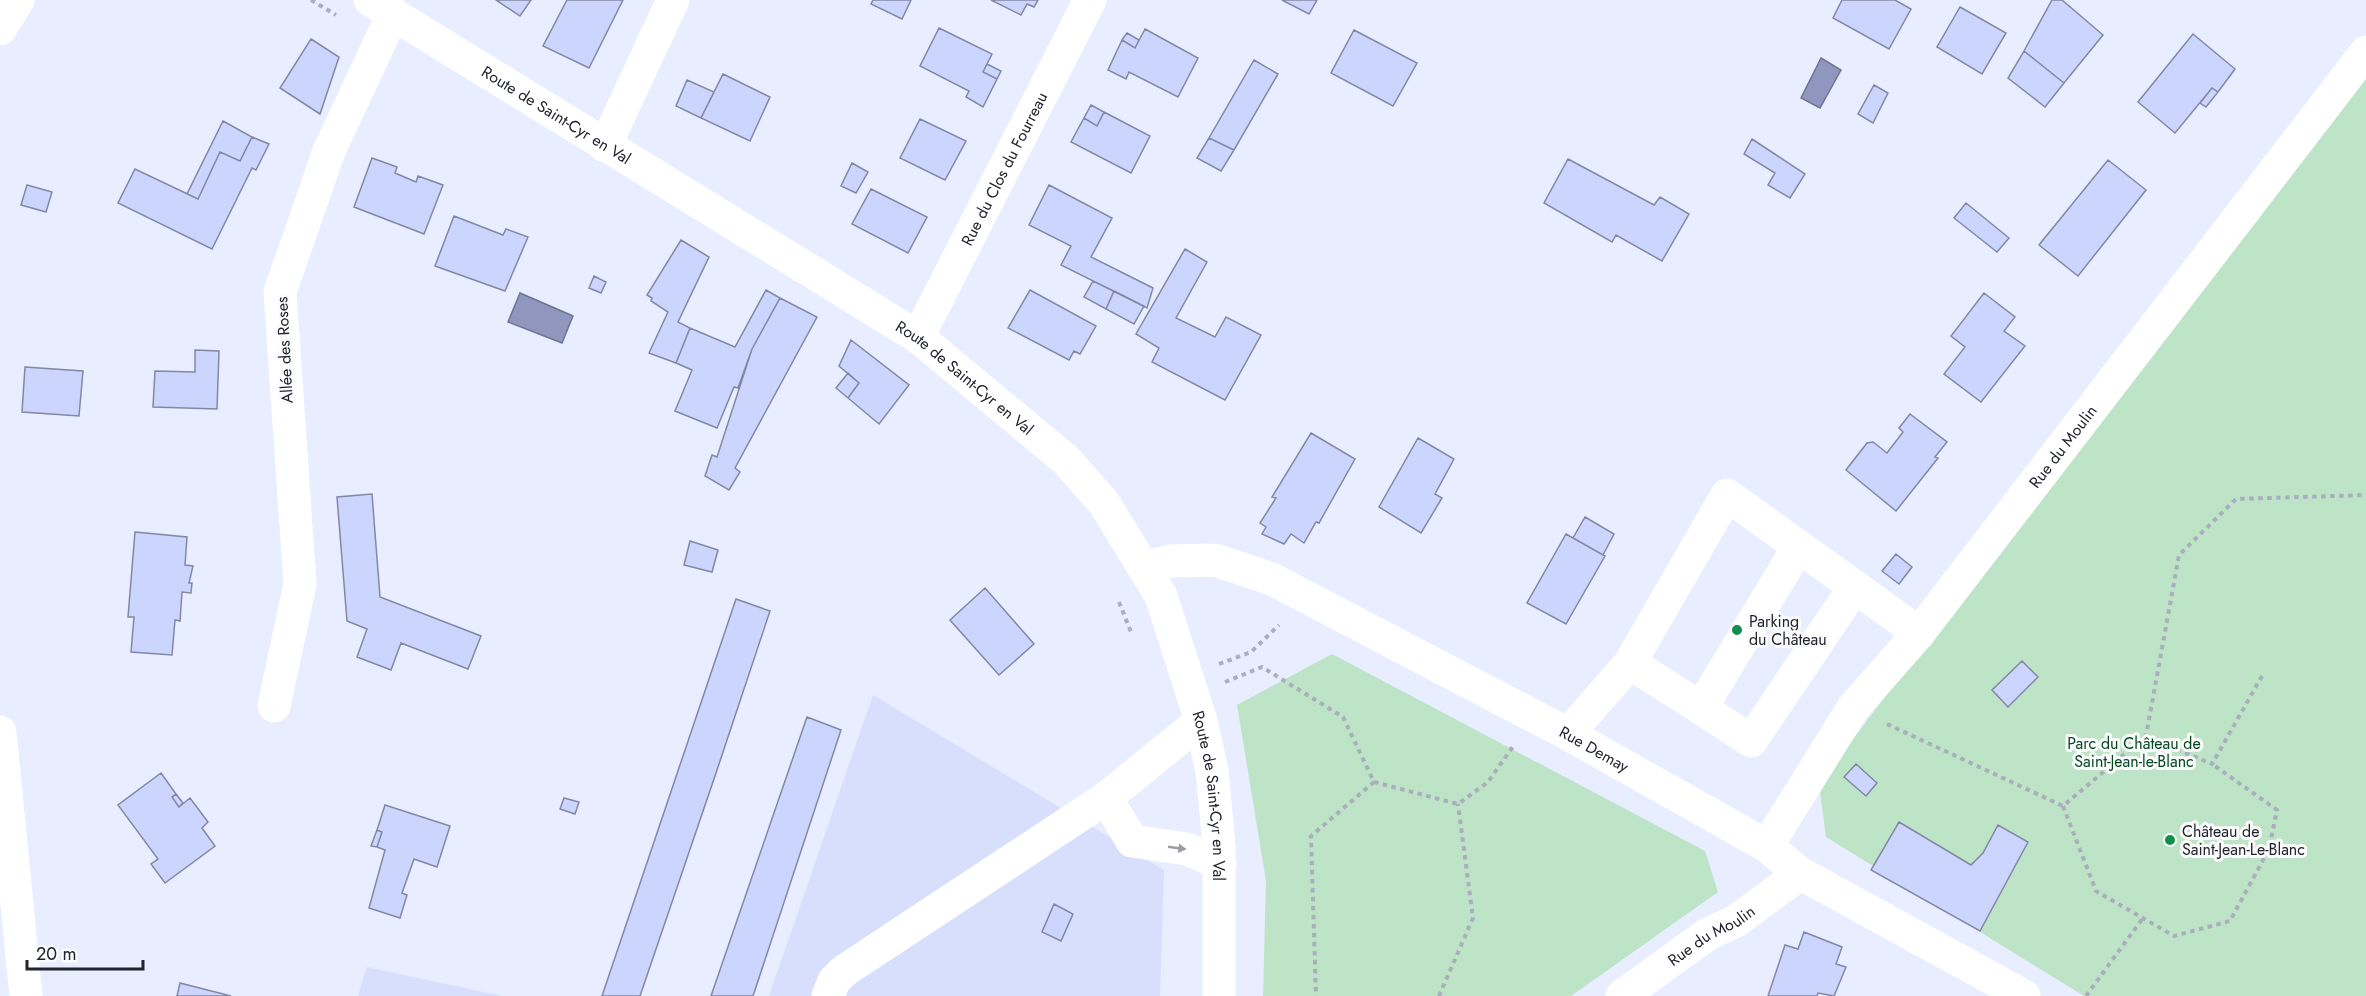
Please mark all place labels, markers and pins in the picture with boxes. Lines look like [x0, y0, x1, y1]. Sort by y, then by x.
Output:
place label: Parking du Château [1749, 610, 1827, 651]
marker: Parking du Château [1730, 623, 1744, 637]
place label: Château de Saint-Jean-Le-Blanc [2182, 820, 2305, 861]
marker: Château de Saint-Jean-Le-Blanc [2163, 833, 2177, 847]

